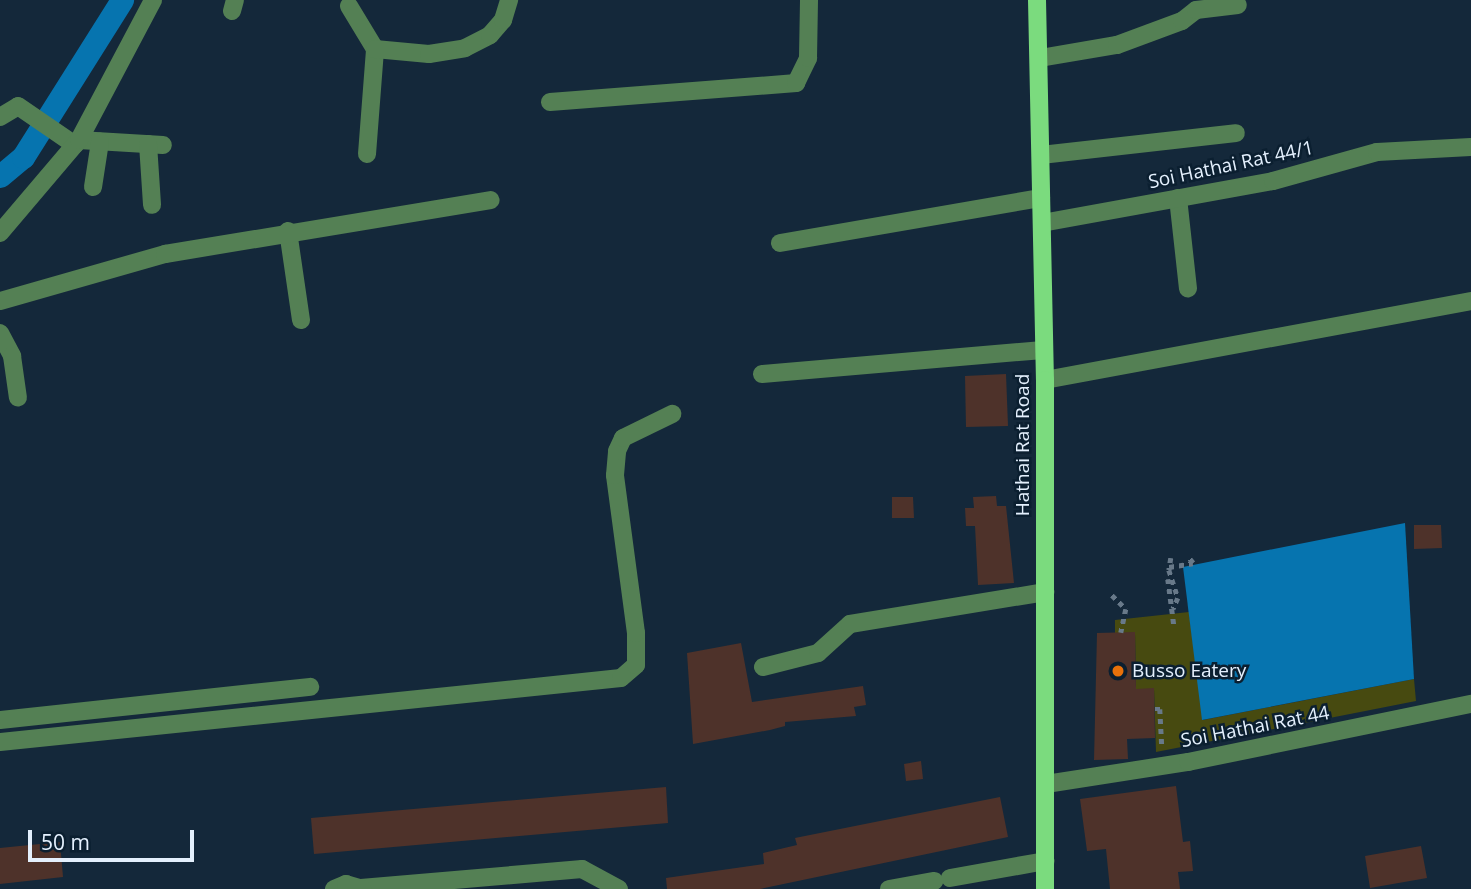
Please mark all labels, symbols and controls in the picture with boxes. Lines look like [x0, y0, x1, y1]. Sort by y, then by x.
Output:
street label: Soi Hathai Rat 44/1 [1146, 136, 1316, 194]
street label: Hathai Rat Road [1012, 374, 1034, 516]
place label: Busso Eatery [1132, 660, 1246, 682]
marker: Busso Eatery [1110, 663, 1126, 679]
street label: Soi Hathai Rat 44 [1179, 701, 1331, 753]
scale bar [32, 816, 198, 860]
text: 50 m [41, 828, 90, 856]

